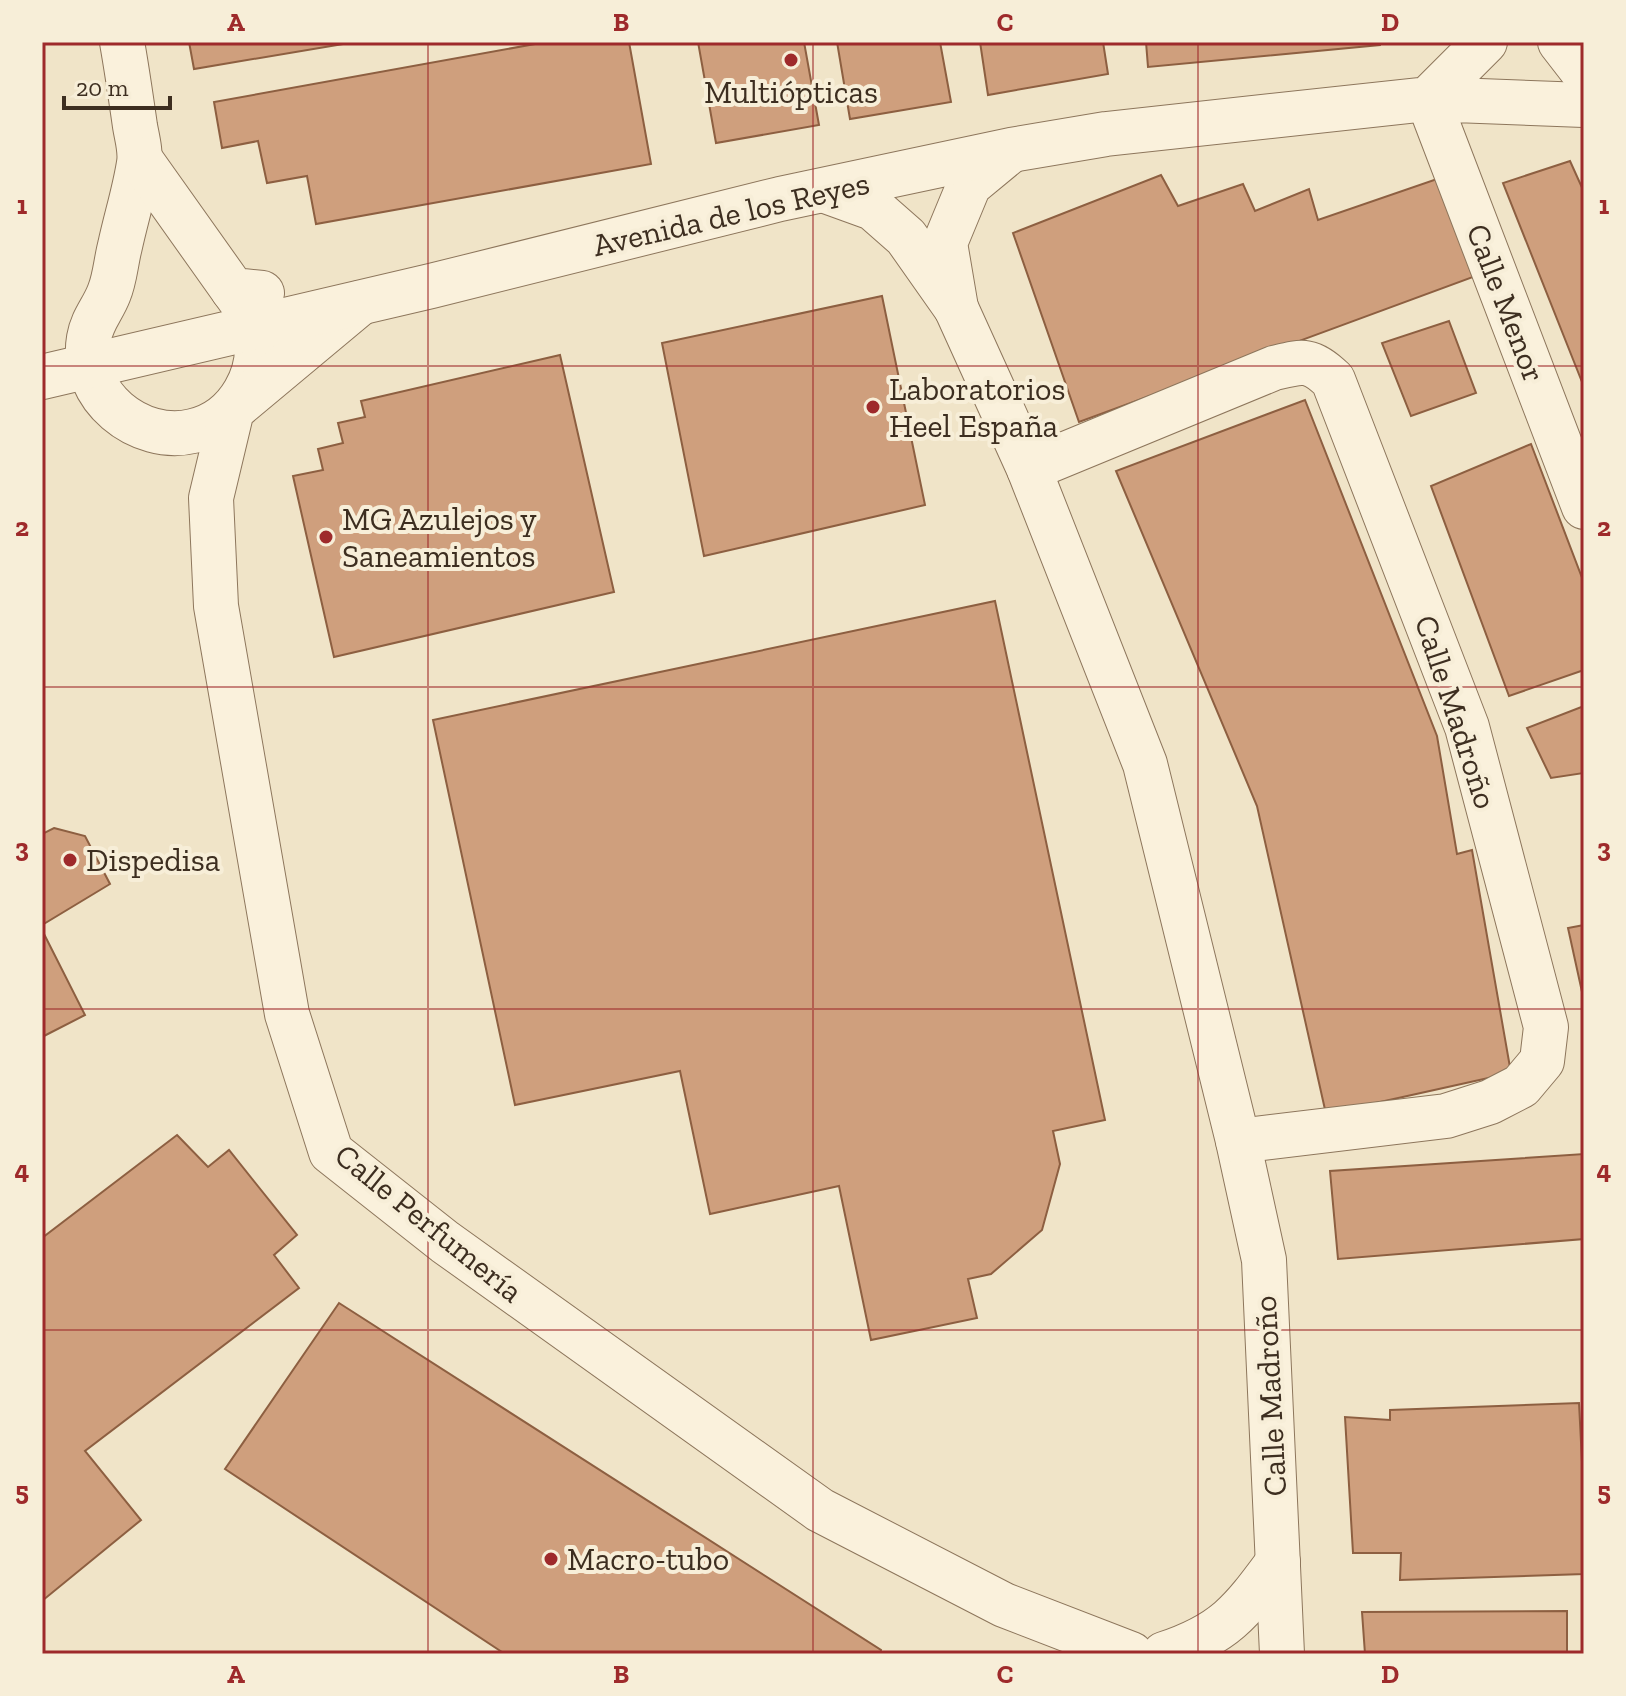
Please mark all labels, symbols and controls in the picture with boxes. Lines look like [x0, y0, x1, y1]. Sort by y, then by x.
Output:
text: A [227, 6, 245, 38]
text: B [613, 6, 629, 38]
text: C [997, 6, 1013, 38]
text: D [1381, 6, 1399, 38]
marker: Multiópticas [782, 51, 800, 69]
scale bar [64, 60, 170, 110]
text: 20 m [76, 73, 129, 102]
place label: Multiópticas [704, 73, 878, 111]
street label: Avenida de los Reyes [589, 164, 873, 264]
text: 1 [17, 189, 28, 221]
text: 1 [1599, 189, 1610, 221]
street label: Calle Menor [1458, 219, 1554, 387]
place label: Laboratorios Heel España [889, 370, 1065, 445]
marker: Laboratorios Heel España [864, 398, 882, 416]
place label: MG Azulejos y Saneamientos [342, 500, 537, 575]
text: 2 [15, 511, 29, 543]
text: 2 [1597, 511, 1611, 543]
marker: MG Azulejos y Saneamientos [317, 528, 335, 546]
street label: Calle Madroño [1407, 611, 1505, 813]
text: 3 [15, 832, 29, 864]
text: 3 [1597, 832, 1611, 864]
place label: Dispedisa [86, 841, 220, 879]
marker: Dispedisa [61, 851, 79, 869]
street label: Calle Perfumería [328, 1136, 530, 1310]
text: 4 [15, 1154, 30, 1186]
text: 4 [1597, 1154, 1612, 1186]
street label: Calle Madroño [1246, 1295, 1294, 1497]
text: 5 [15, 1475, 29, 1507]
text: 5 [1597, 1475, 1611, 1507]
place label: Macro-tubo [567, 1540, 729, 1578]
marker: Macro-tubo [542, 1550, 560, 1568]
text: A [227, 1658, 245, 1690]
text: B [613, 1658, 629, 1690]
text: C [997, 1658, 1013, 1690]
text: D [1381, 1658, 1399, 1690]

